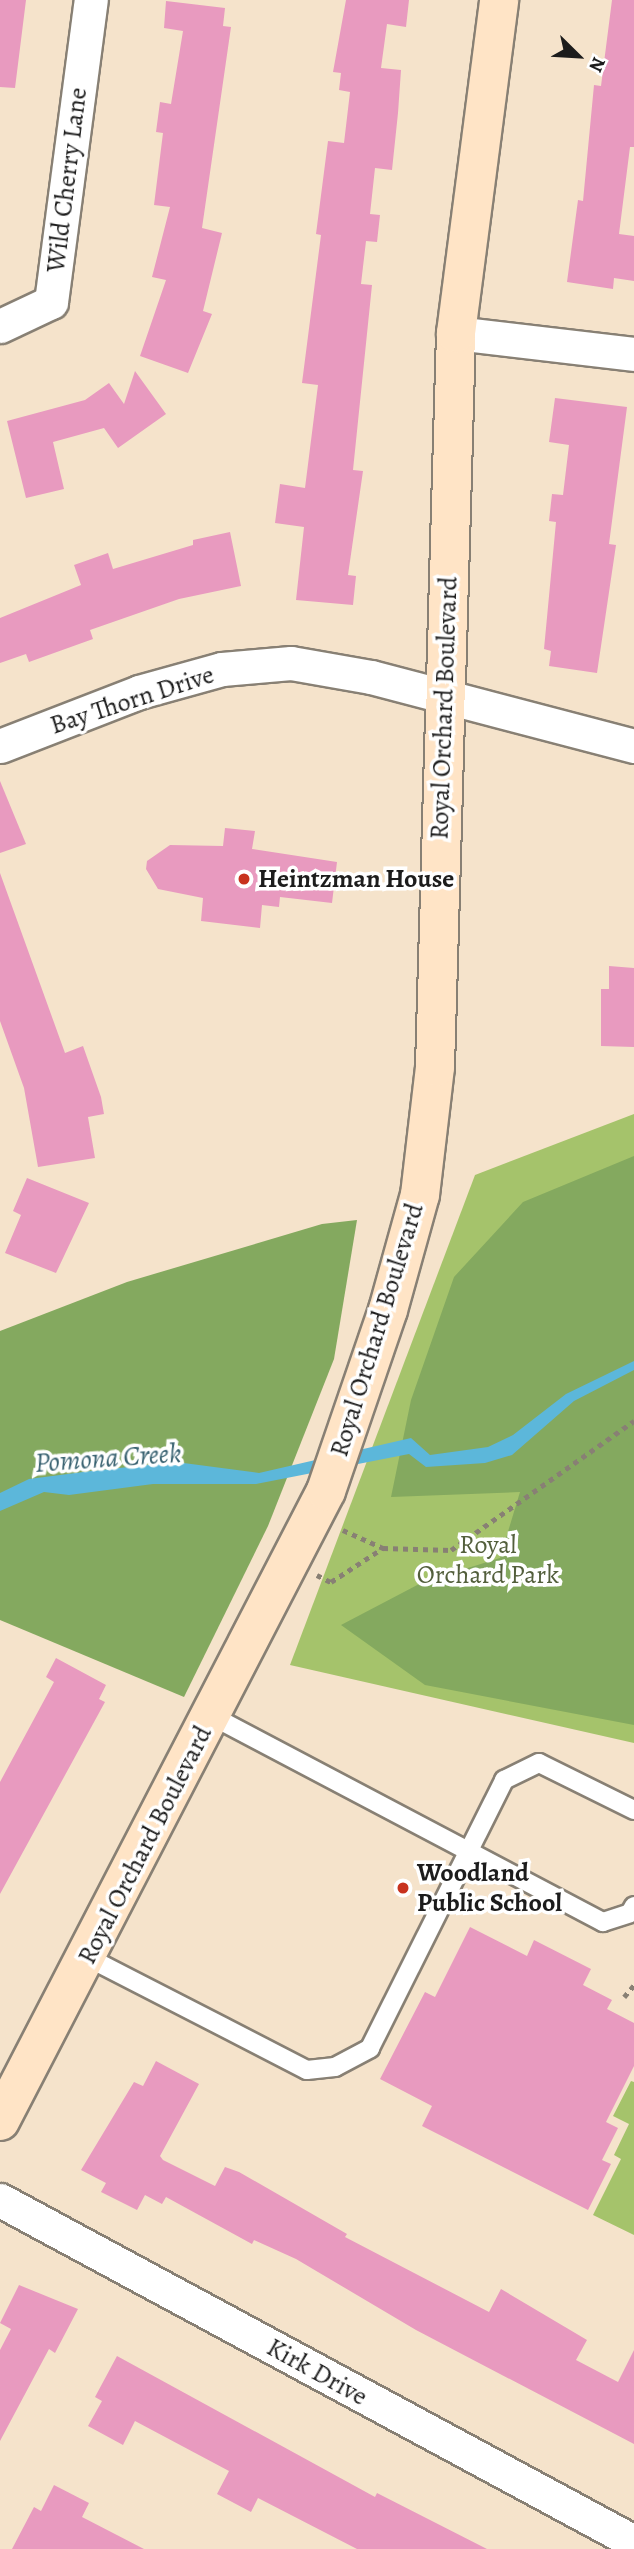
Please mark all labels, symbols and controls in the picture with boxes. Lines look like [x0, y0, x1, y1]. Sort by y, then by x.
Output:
north arrow [543, 21, 613, 91]
text: N [582, 53, 612, 76]
street label: Wild Cherry Lane [40, 86, 94, 274]
street label: Royal Orchard Boulevard [424, 576, 464, 840]
street label: Bay Thorn Drive [46, 659, 218, 741]
place label: Heintzman House [258, 863, 454, 895]
marker: Heintzman House [236, 871, 252, 887]
street label: Royal Orchard Boulevard [324, 1200, 430, 1460]
water label: Pomona Creek [34, 1436, 182, 1480]
park label: Royal Orchard Park [417, 1529, 559, 1590]
street label: Royal Orchard Boulevard [71, 1721, 219, 1969]
place label: Woodland Public School [417, 1857, 562, 1918]
marker: Woodland Public School [395, 1880, 411, 1896]
street label: Kirk Drive [261, 2332, 373, 2412]

